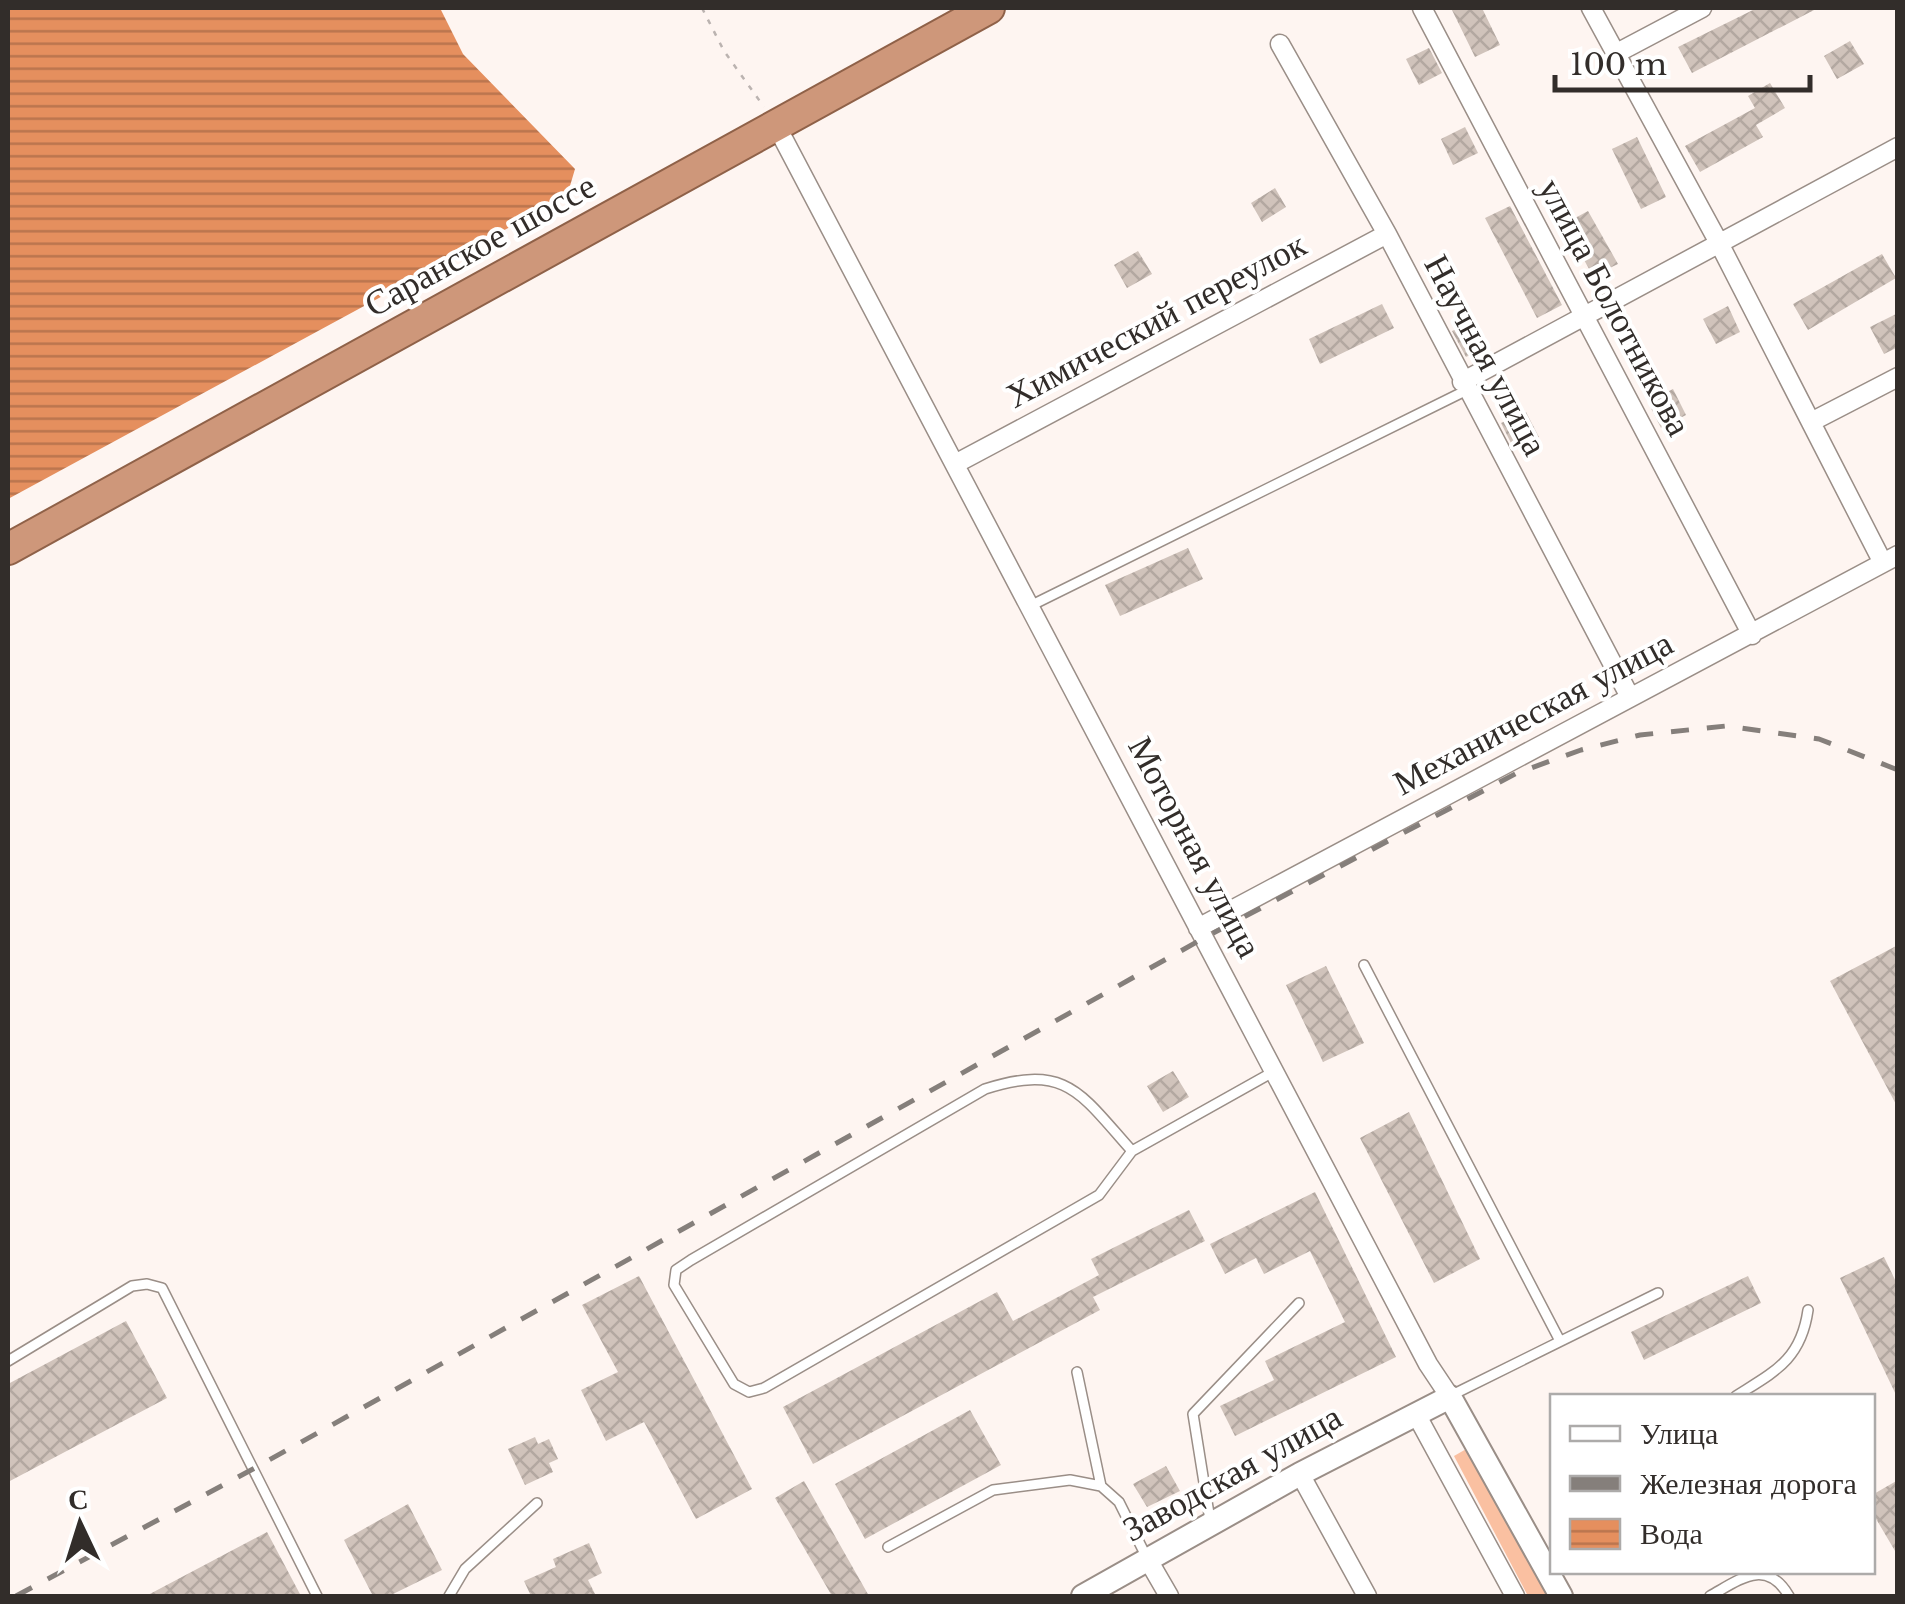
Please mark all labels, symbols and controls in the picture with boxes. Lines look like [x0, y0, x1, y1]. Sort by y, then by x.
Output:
scale bar [1555, 30, 1810, 92]
text: 100 m [1570, 46, 1667, 83]
street label: Саранское шоссе [357, 163, 603, 326]
street label: улица Болотникова [1530, 171, 1702, 443]
street label: Химический переулок [999, 222, 1314, 417]
street label: Научная улица [1416, 247, 1558, 463]
street label: Механическая улица [1386, 621, 1680, 804]
street label: Моторная улица [1119, 729, 1272, 965]
street label: Заводская улица [1115, 1394, 1349, 1550]
legend [1550, 1394, 1875, 1574]
text: Улица [1640, 1415, 1718, 1452]
text: Железная дорога [1640, 1465, 1857, 1502]
north arrow [30, 1474, 130, 1574]
text: С [67, 1481, 90, 1518]
text: Вода [1640, 1515, 1703, 1552]

